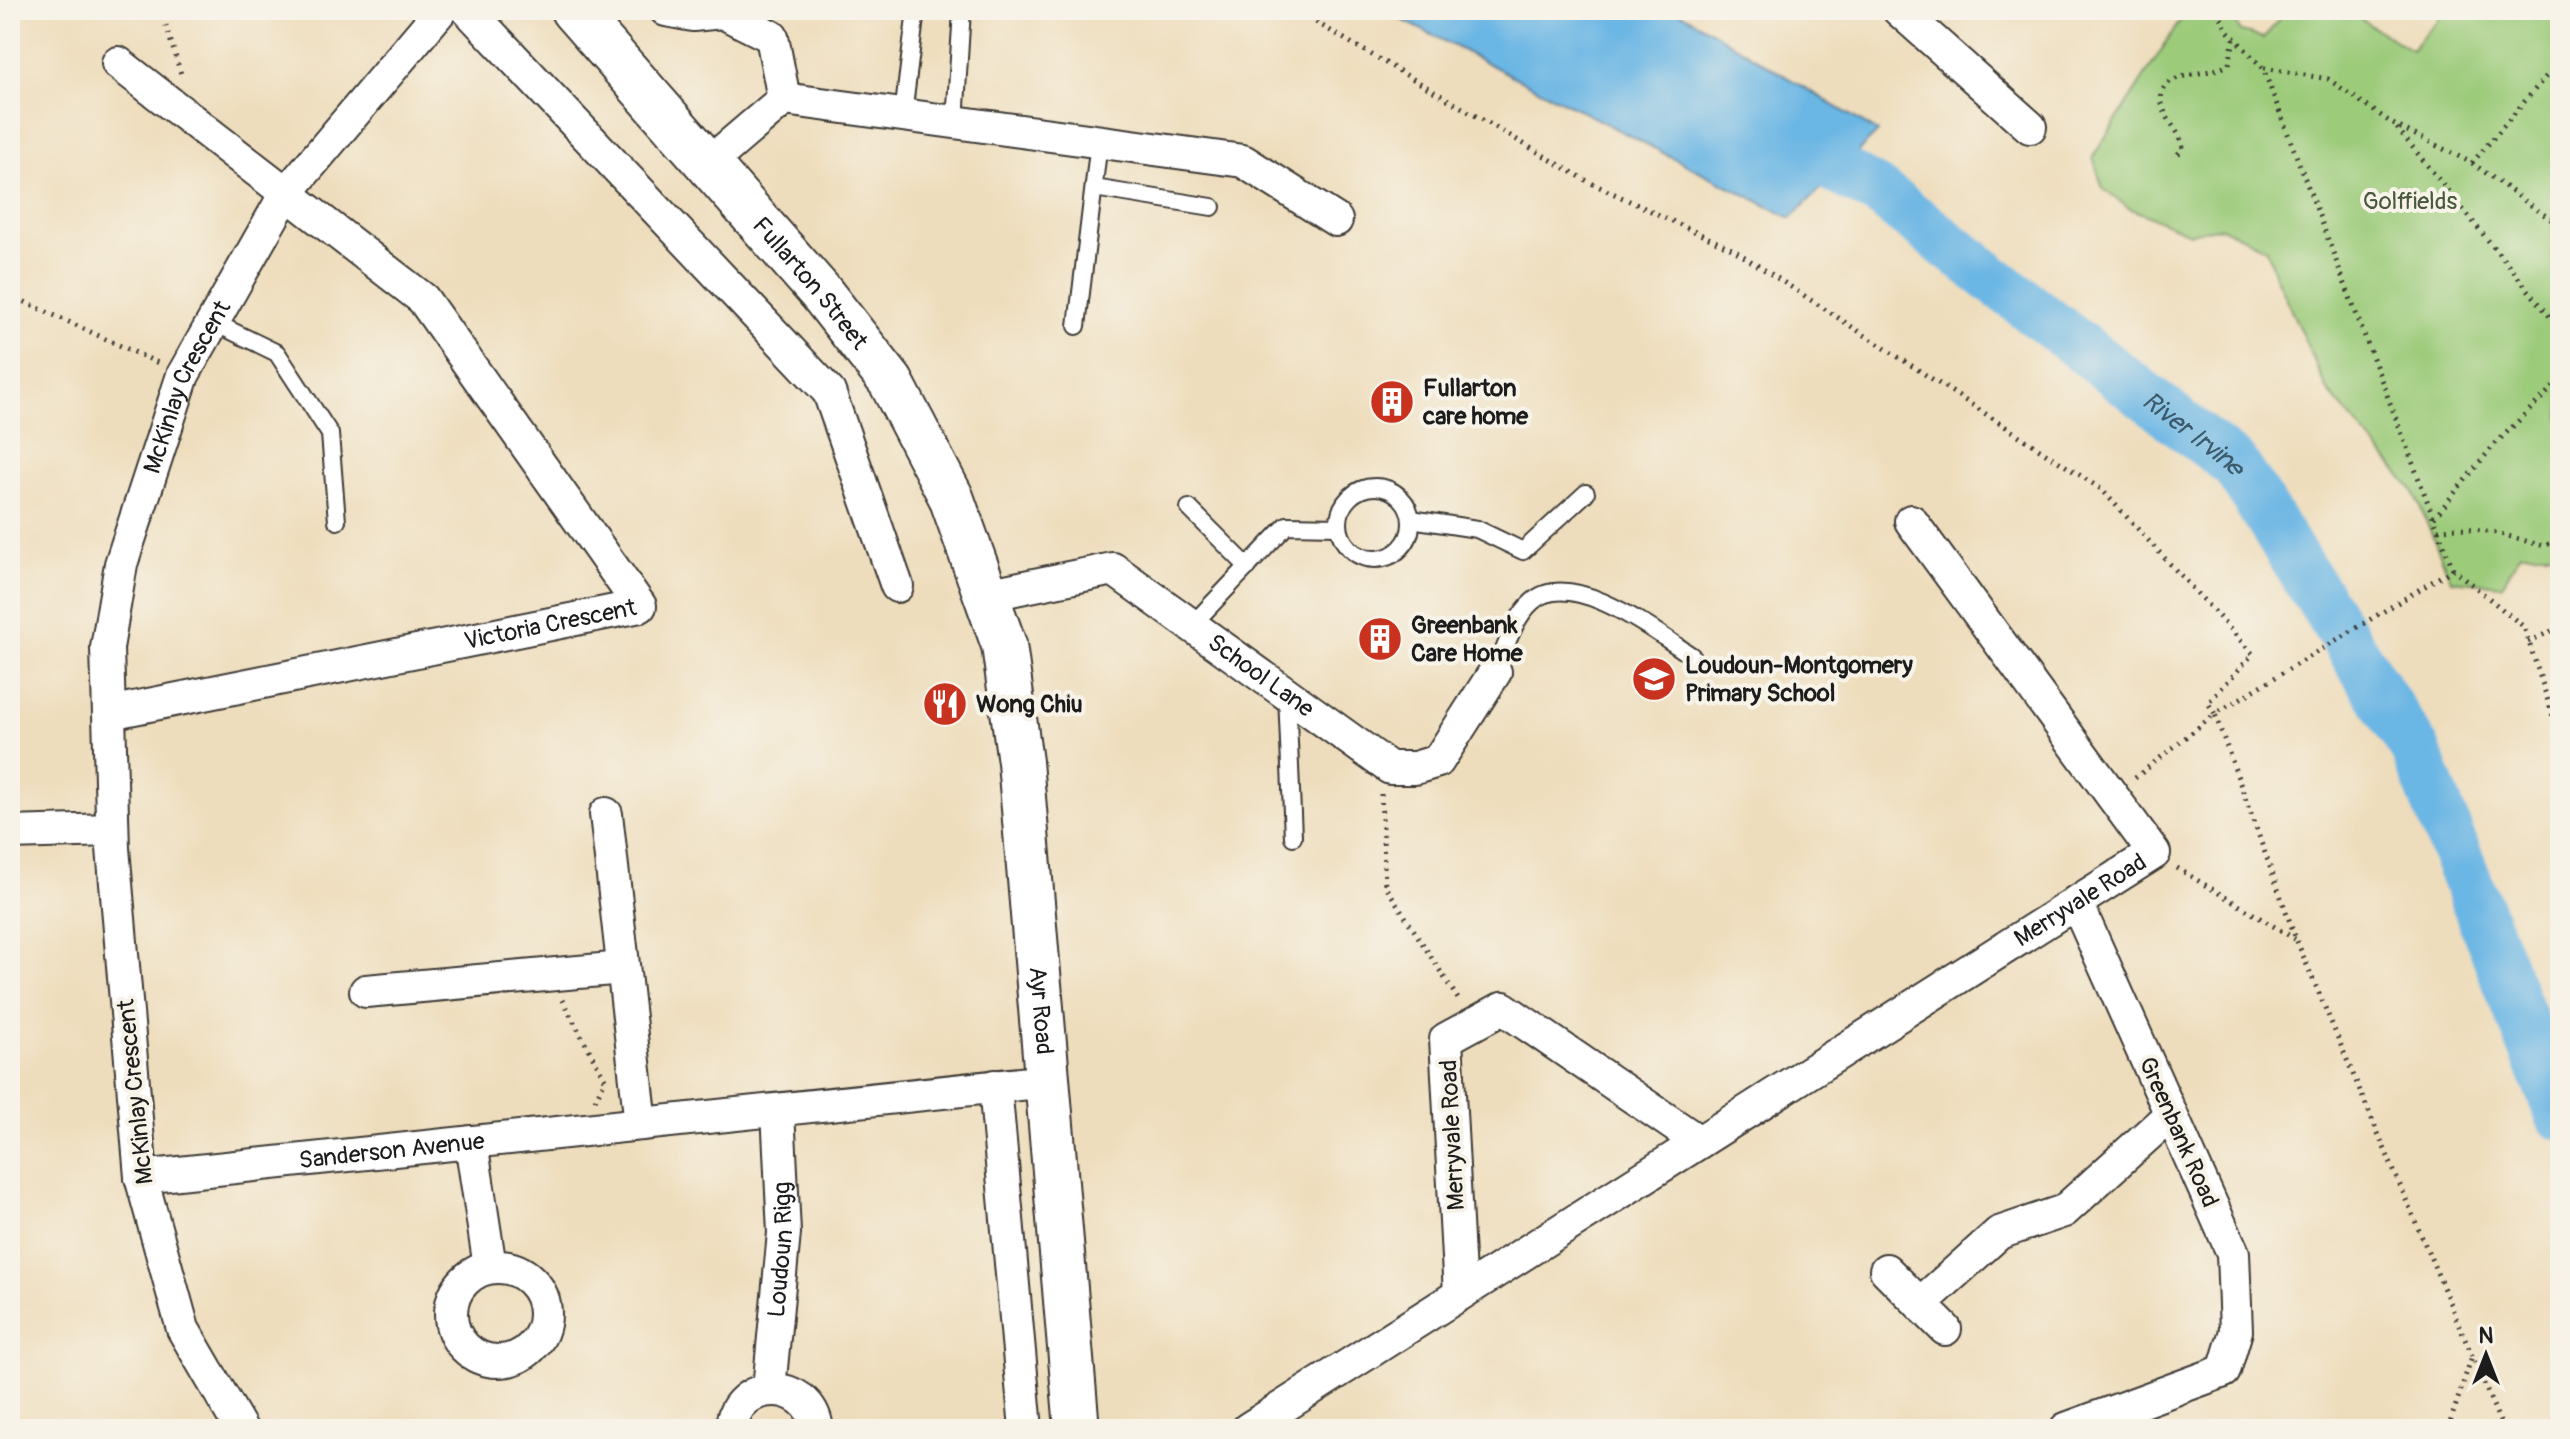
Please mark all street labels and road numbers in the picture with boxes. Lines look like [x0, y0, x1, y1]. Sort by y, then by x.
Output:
street label: Fullarton Street [746, 211, 874, 356]
street label: McKinlay Crescent [138, 295, 237, 477]
street label: Victoria Crescent [462, 593, 639, 656]
street label: School Lane [1202, 628, 1320, 724]
street label: Merryvale Road [2009, 848, 2152, 953]
street label: Ayr Road [1023, 965, 1059, 1056]
street label: McKinlay Crescent [111, 998, 160, 1186]
street label: Greenbank Road [2132, 1053, 2225, 1212]
street label: Merryvale Road [1434, 1059, 1471, 1211]
street label: Sanderson Avenue [297, 1127, 486, 1175]
street label: Loudoun Rigg [762, 1181, 799, 1319]

